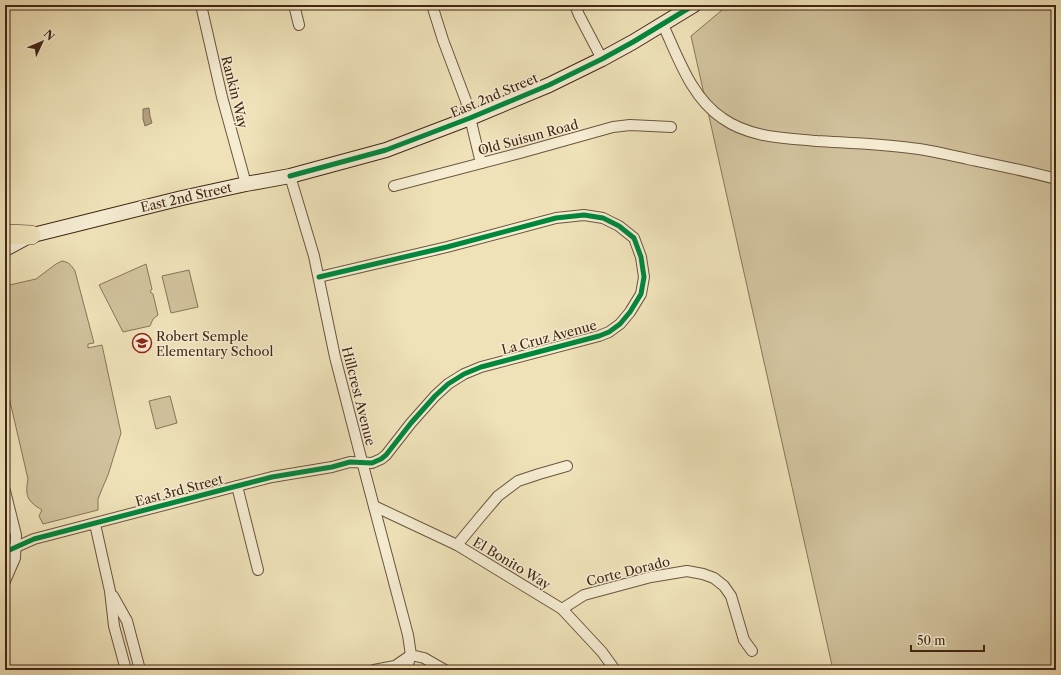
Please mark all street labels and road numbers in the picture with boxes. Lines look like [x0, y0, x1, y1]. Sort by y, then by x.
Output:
street label: Rankin Way [218, 54, 252, 131]
street label: East 2nd Street [448, 69, 540, 121]
street label: Old Suisun Road [476, 116, 580, 158]
street label: East 2nd Street [139, 179, 234, 215]
street label: La Cruz Avenue [500, 317, 598, 357]
street label: Hillcrest Avenue [339, 345, 379, 447]
street label: East 3rd Street [133, 471, 225, 509]
street label: El Bonito Way [470, 534, 554, 593]
street label: Corte Dorado [585, 553, 671, 589]

